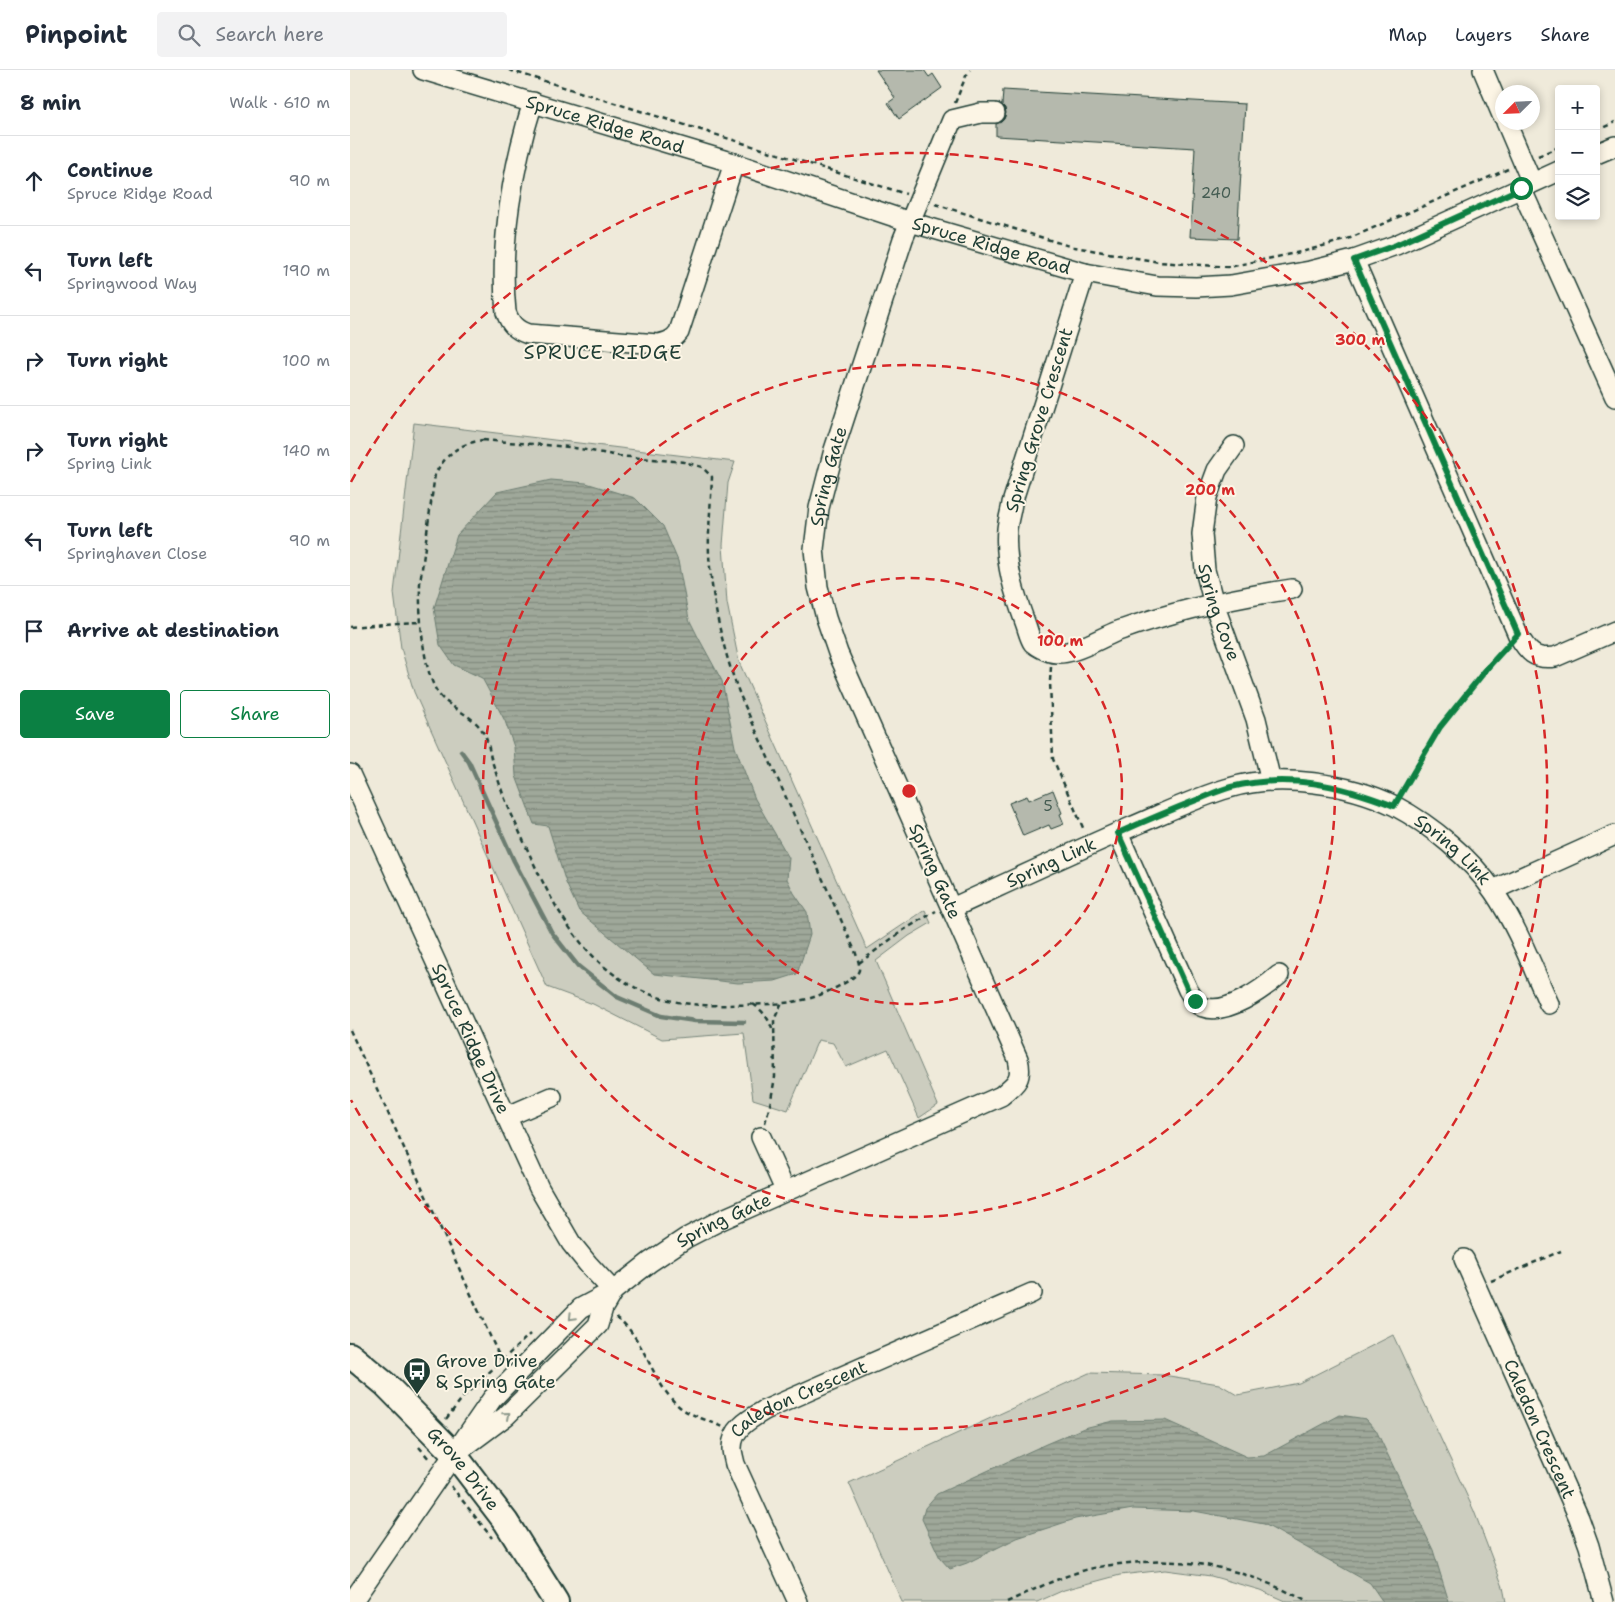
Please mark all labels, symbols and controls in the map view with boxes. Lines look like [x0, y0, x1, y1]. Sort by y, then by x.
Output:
search box [157, 12, 507, 57]
text: Pinpoint [25, 19, 127, 51]
icon: search [175, 21, 203, 49]
text: Search here [215, 22, 324, 47]
text: Map [1389, 23, 1427, 47]
text: Layers [1455, 23, 1512, 47]
text: Share [1540, 23, 1590, 47]
north arrow [1495, 85, 1540, 130]
map controls [1555, 85, 1600, 220]
button: + [1555, 85, 1600, 130]
text: 8 min [20, 89, 81, 117]
street label: Spruce Ridge Road [523, 89, 687, 159]
text: Walk · 610 m [229, 92, 330, 113]
button: − [1555, 130, 1600, 175]
text: Continue [67, 158, 153, 183]
icon: ahead [20, 167, 48, 195]
text: 90 m [289, 170, 330, 191]
button: layers [1555, 175, 1600, 220]
route start [1510, 177, 1533, 200]
text: Spruce Ridge Road [67, 183, 213, 204]
house number: 240 [1201, 183, 1231, 203]
street label: Spruce Ridge Road [909, 211, 1073, 280]
text: Turn left [67, 248, 153, 273]
icon: left [20, 257, 48, 285]
text: 190 m [283, 260, 330, 281]
text: Springwood Way [67, 273, 197, 294]
street label: Spring Grove Crescent [999, 325, 1079, 515]
text: 300 m [1335, 330, 1385, 350]
district label: SPRUCE RIDGE [524, 339, 682, 365]
icon: right [20, 347, 48, 375]
text: Turn right [67, 348, 168, 373]
text: 100 m [282, 350, 330, 371]
street label: Spring Gate [805, 423, 853, 528]
text: Turn right [67, 428, 168, 453]
icon: right [20, 437, 48, 465]
text: 140 m [283, 440, 330, 461]
text: Spring Link [67, 453, 152, 474]
text: 200 m [1185, 480, 1235, 500]
text: Turn left [67, 518, 153, 543]
icon: left [20, 527, 48, 555]
text: 90 m [289, 530, 330, 551]
text: Springhaven Close [67, 543, 207, 564]
street label: Spring Cove [1193, 563, 1246, 664]
icon: arrive [20, 617, 48, 645]
text: Arrive at destination [67, 618, 279, 643]
text: 100 m [1037, 631, 1083, 651]
button: Save [20, 690, 170, 738]
button: Share [180, 690, 330, 738]
centre of rings [900, 782, 918, 800]
house number: 5 [1043, 796, 1053, 816]
street label: Spring Link [1410, 809, 1497, 890]
street label: Spring Gate [903, 819, 967, 923]
street label: Spring Link [1002, 832, 1100, 893]
street label: Spruce Ridge Drive [426, 960, 516, 1118]
route end [1184, 990, 1207, 1013]
street label: Spring Gate [671, 1187, 775, 1253]
one-way arrow [569, 1311, 578, 1320]
place label: Grove Drive & Spring Gate [436, 1349, 556, 1394]
street label: Caledon Crescent [725, 1355, 871, 1442]
street label: Caledon Crescent [1498, 1355, 1581, 1503]
bus stop icon: Grove Drive & Spring Gate [402, 1356, 432, 1395]
one-way arrow [501, 1411, 510, 1420]
street label: Grove Drive [422, 1422, 505, 1515]

